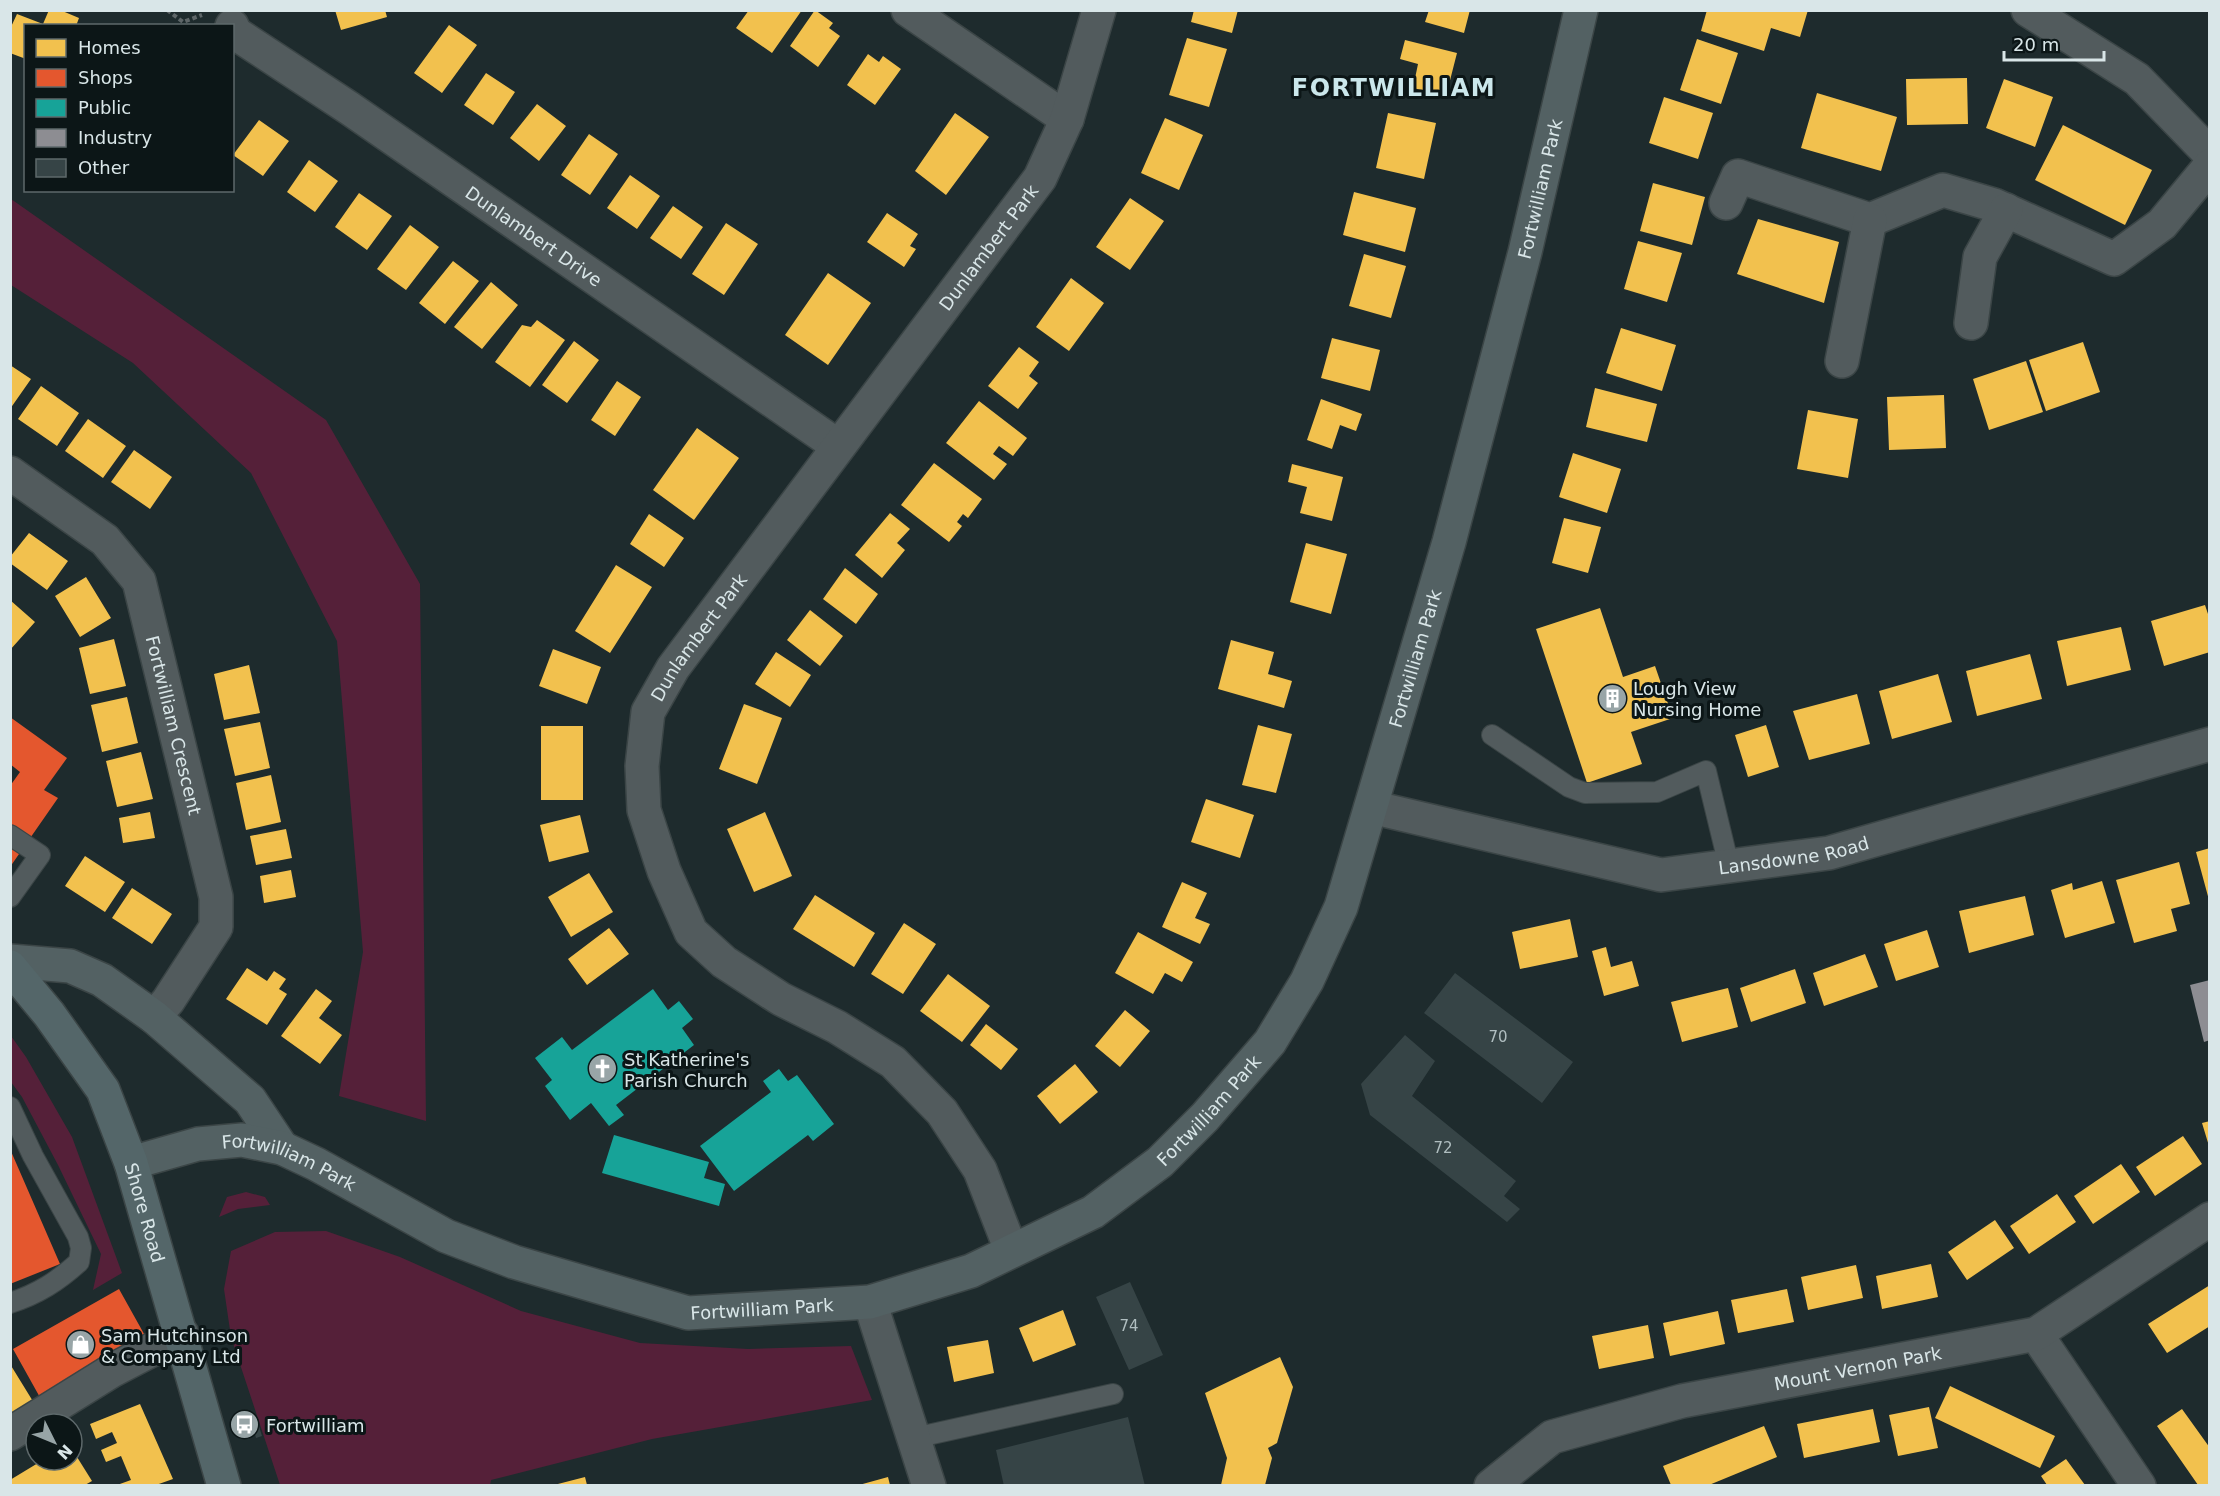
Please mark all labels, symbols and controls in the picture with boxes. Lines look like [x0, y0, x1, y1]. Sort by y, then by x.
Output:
legend [24, 24, 234, 192]
scale bar [2004, 24, 2104, 62]
text: 20 m [2013, 34, 2059, 55]
text: Homes [78, 37, 141, 58]
text: Shops [78, 67, 133, 88]
district label: FORTWILLIAM [1292, 74, 1496, 102]
text: Public [78, 97, 131, 118]
street label: Fortwilliam Park [1513, 116, 1566, 261]
text: Industry [78, 127, 152, 148]
text: Other [78, 157, 130, 178]
street label: Dunlambert Park [934, 180, 1042, 314]
street label: Dunlambert Drive [462, 181, 606, 290]
street label: Dunlambert Park [646, 569, 751, 705]
street label: Fortwilliam Park [1384, 586, 1445, 730]
street label: Fortwilliam Crescent [142, 633, 206, 817]
place label: Lough View Nursing Home [1633, 678, 1761, 720]
building icon: Lough View Nursing Home [1596, 682, 1628, 714]
street label: Lansdowne Road [1717, 832, 1871, 878]
house number: 70 [1488, 1028, 1508, 1046]
place label: St Katherine's Parish Church [624, 1049, 749, 1091]
street label: Fortwilliam Park [1152, 1050, 1265, 1170]
church icon: St Katherine's Parish Church [587, 1053, 619, 1085]
street label: Fortwilliam Park [221, 1130, 360, 1195]
house number: 72 [1433, 1139, 1453, 1157]
street label: Shore Road [121, 1160, 170, 1265]
street label: Fortwilliam Park [690, 1294, 835, 1323]
house number: 74 [1119, 1317, 1139, 1335]
place label: Sam Hutchinson & Company Ltd [101, 1325, 248, 1367]
shop icon: Sam Hutchinson & Company Ltd [64, 1329, 96, 1361]
street label: Mount Vernon Park [1772, 1342, 1944, 1394]
bus stop icon: Fortwilliam [229, 1409, 261, 1441]
north arrow [24, 1412, 84, 1472]
place label: Fortwilliam [266, 1415, 364, 1436]
text: N [53, 1441, 76, 1463]

